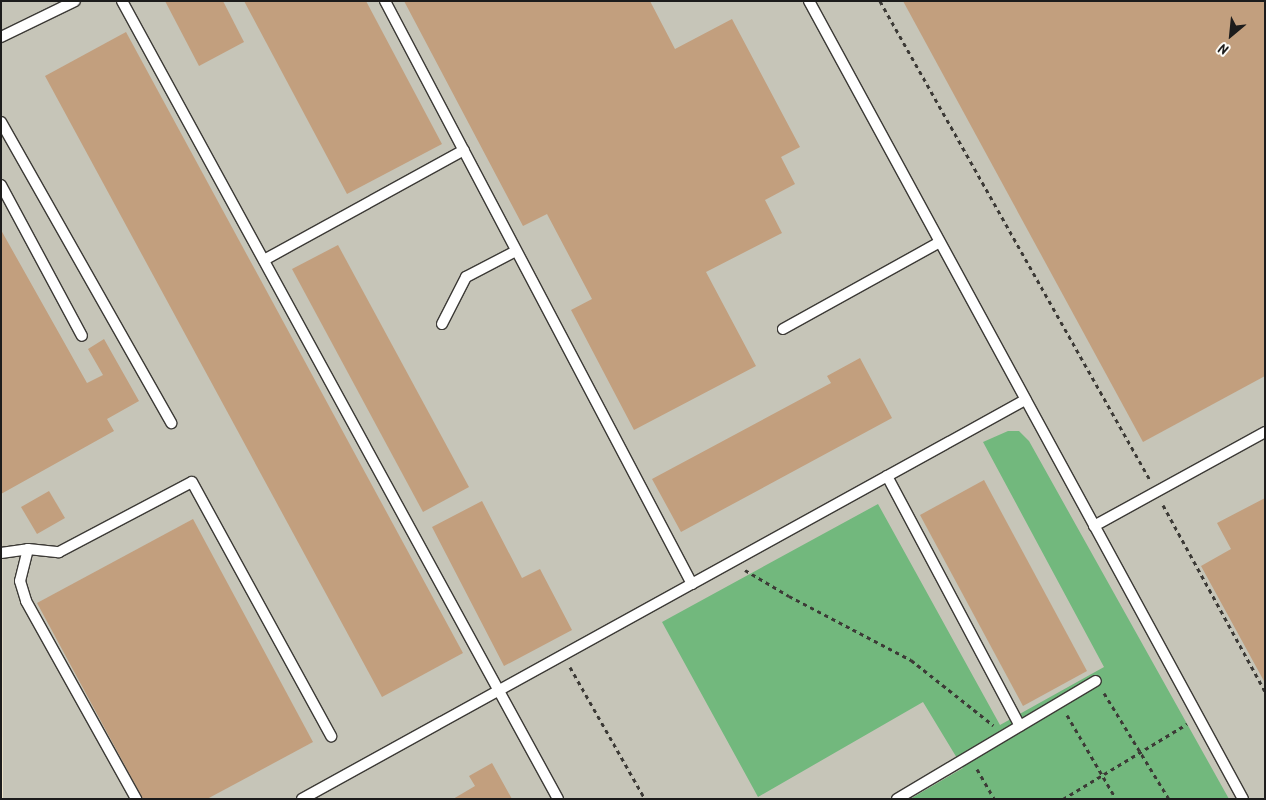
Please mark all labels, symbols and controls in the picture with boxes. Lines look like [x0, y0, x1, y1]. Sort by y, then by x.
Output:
north arrow [1206, 10, 1256, 60]
text: N [1215, 36, 1233, 60]

